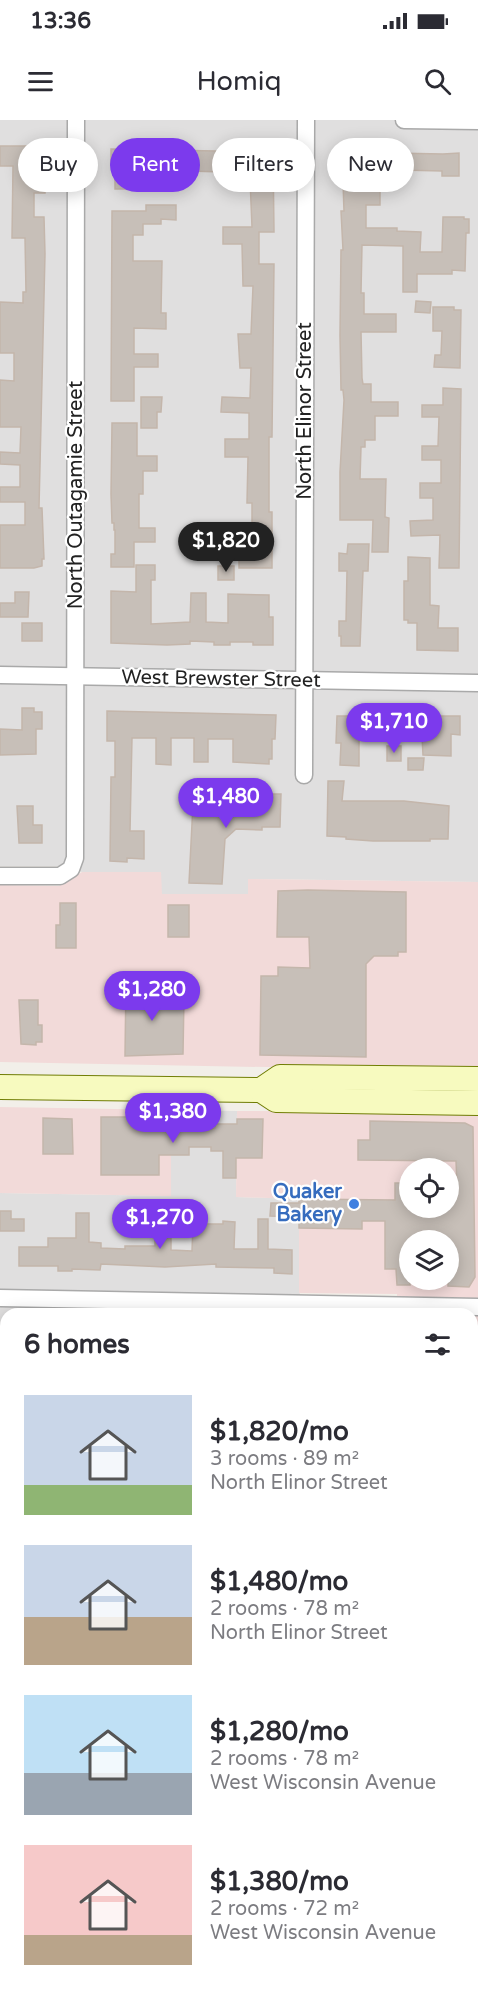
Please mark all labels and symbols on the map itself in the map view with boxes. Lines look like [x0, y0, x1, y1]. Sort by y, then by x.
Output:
street label: North Elinor Street [293, 322, 317, 500]
street label: North Outagamie Street [64, 380, 88, 609]
pin: $1,820 [177, 522, 275, 573]
street label: West Brewster Street [121, 665, 321, 693]
pin: $1,710 [345, 703, 443, 754]
pin: $1,480 [177, 778, 275, 829]
pin: $1,280 [103, 971, 201, 1022]
pin: $1,380 [124, 1093, 222, 1144]
place label: Quaker Bakery [273, 1180, 342, 1227]
marker: Quaker Bakery [347, 1197, 361, 1211]
pin: $1,270 [111, 1199, 209, 1250]

